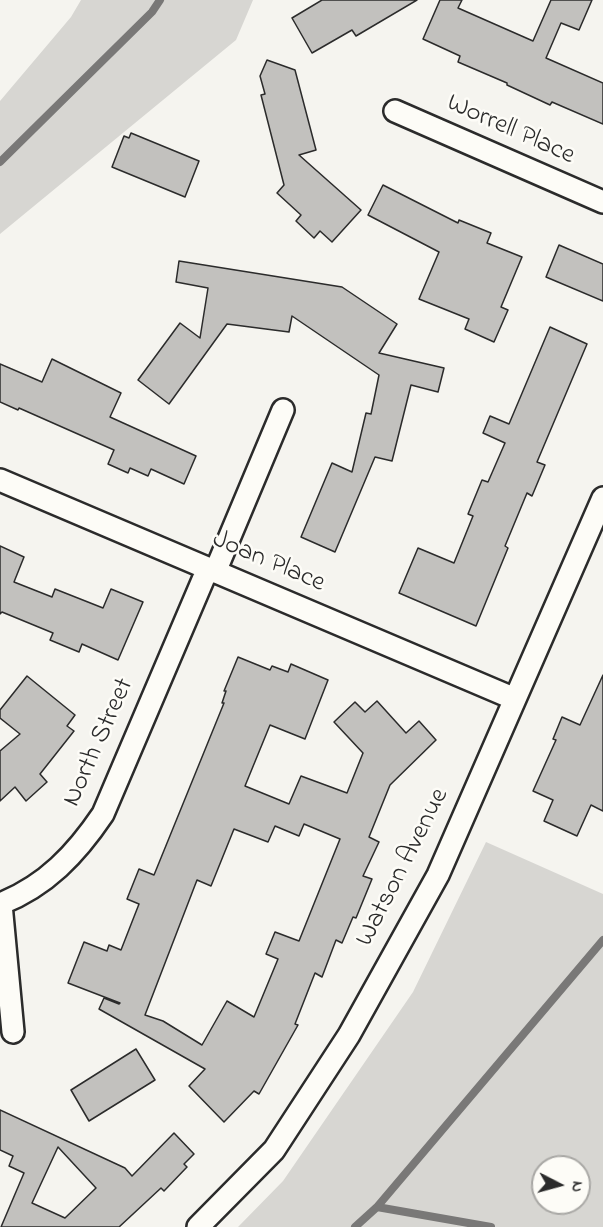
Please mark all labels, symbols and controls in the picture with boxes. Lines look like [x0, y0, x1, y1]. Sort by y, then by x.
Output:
street label: Worrell Place [441, 88, 579, 174]
street label: Joan Place [207, 525, 329, 601]
street label: North Street [57, 674, 143, 812]
street label: Watson Avenue [350, 784, 458, 952]
north arrow [531, 1155, 591, 1215]
text: N [564, 1180, 589, 1193]

